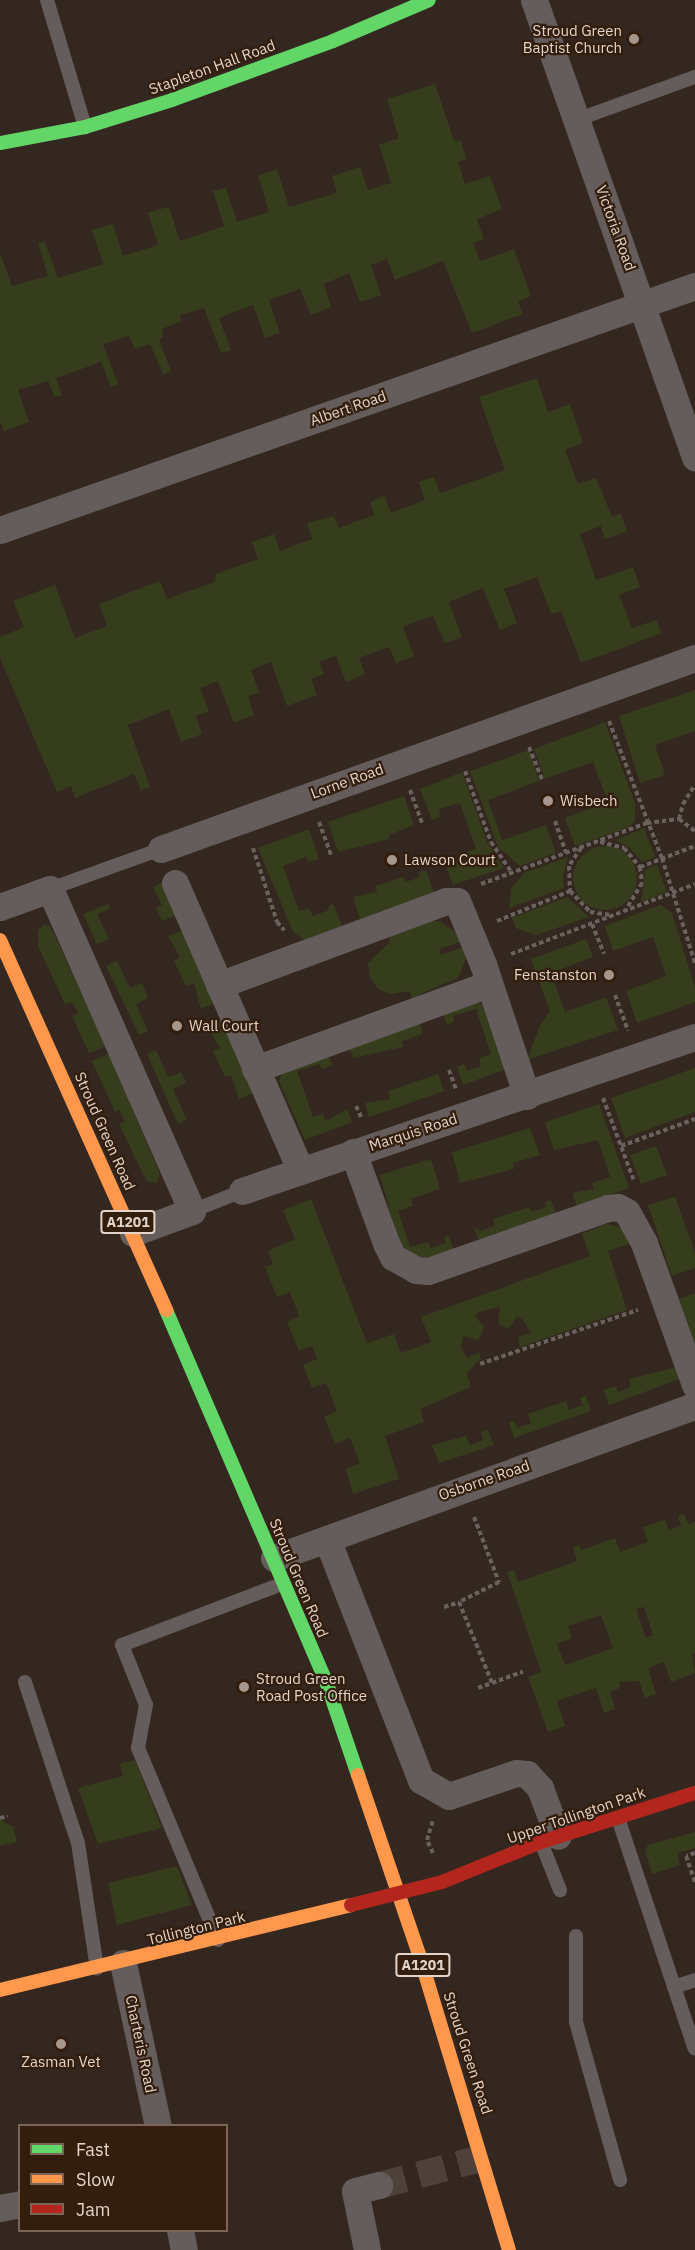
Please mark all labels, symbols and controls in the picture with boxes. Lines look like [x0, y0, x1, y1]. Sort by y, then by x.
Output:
place label: Stroud Green Baptist Church [523, 21, 622, 56]
marker: Stroud Green Baptist Church [627, 32, 641, 46]
street label: Stapleton Hall Road [146, 36, 278, 98]
street label: Victoria Road [592, 183, 640, 273]
street label: Albert Road [307, 387, 389, 429]
street label: Lorne Road [308, 760, 386, 802]
place label: Wisbech [560, 792, 617, 810]
marker: Wisbech [541, 794, 555, 808]
place label: Lawson Court [404, 851, 496, 869]
marker: Lawson Court [385, 853, 399, 867]
place label: Fenstanston [514, 966, 597, 984]
marker: Fenstanston [602, 968, 616, 982]
place label: Wall Court [189, 1017, 259, 1035]
marker: Wall Court [170, 1019, 184, 1033]
street label: Stroud Green Road [71, 1069, 139, 1193]
street label: Marquis Road [367, 1109, 459, 1155]
road number: A1201 [100, 1211, 156, 1233]
street label: Osborne Road [436, 1456, 532, 1504]
street label: Stroud Green Road [266, 1516, 332, 1640]
place label: Stroud Green Road Post Office [256, 1669, 367, 1704]
marker: Stroud Green Road Post Office [237, 1680, 251, 1694]
street label: Upper Tollington Park [504, 1783, 648, 1847]
street label: Tollington Park [145, 1907, 247, 1949]
road number: A1201 [394, 1954, 452, 1976]
street label: Stroud Green Road [440, 1990, 496, 2116]
street label: Charteris Road [122, 1993, 160, 2095]
marker: Zasman Vet [54, 2037, 68, 2051]
place label: Zasman Vet [21, 2053, 101, 2071]
legend [18, 2124, 228, 2232]
text: Fast [76, 2138, 110, 2161]
text: Slow [76, 2168, 115, 2191]
text: Jam [76, 2198, 111, 2221]

